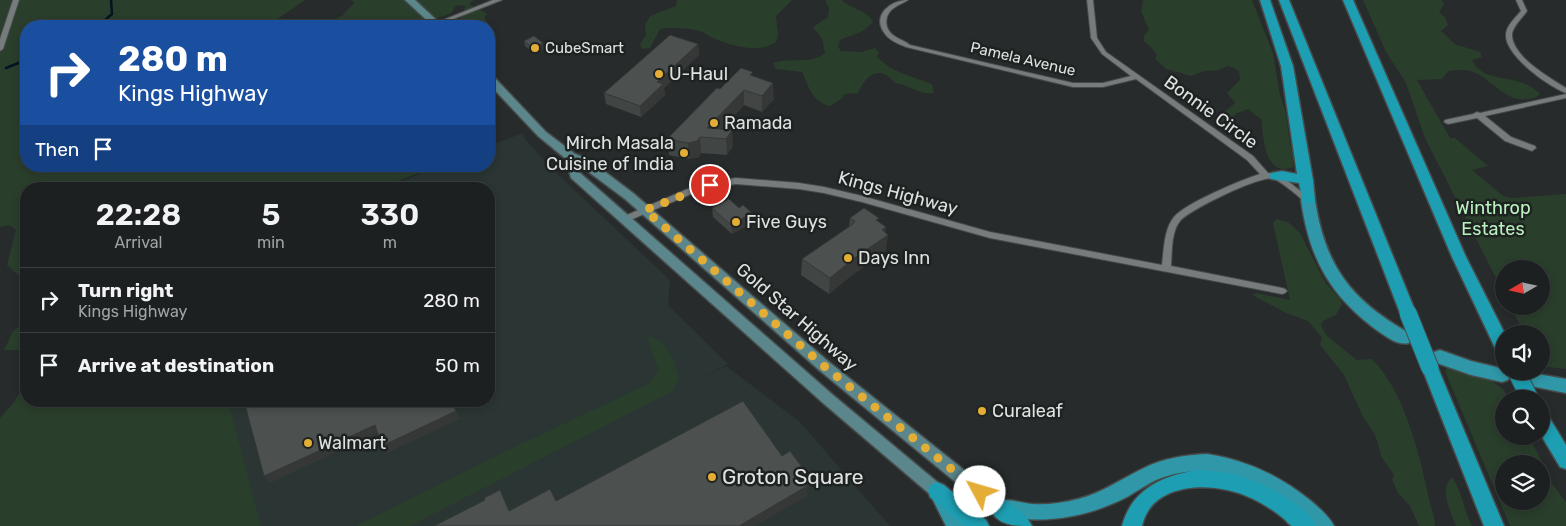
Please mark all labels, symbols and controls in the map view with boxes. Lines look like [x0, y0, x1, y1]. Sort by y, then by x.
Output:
text: 280 m [118, 38, 228, 80]
street label: Pamela Avenue [969, 38, 1077, 80]
place label: CubeSmart [545, 39, 624, 57]
icon: right [35, 40, 100, 105]
marker: CubeSmart [529, 42, 541, 54]
place label: U-Haul [669, 63, 728, 85]
marker: U-Haul [653, 68, 665, 80]
street label: Bonnie Circle [1160, 71, 1262, 153]
text: Kings Highway [118, 80, 268, 107]
place label: Ramada [724, 112, 792, 134]
marker: Ramada [708, 117, 720, 129]
place label: Mirch Masala Cuisine of India [546, 132, 674, 175]
icon: arrive [89, 135, 117, 163]
text: Then [35, 138, 79, 161]
marker: Mirch Masala Cuisine of India [678, 147, 690, 159]
pin [689, 164, 731, 206]
street label: Kings Highway [836, 166, 960, 220]
icon: arrive [696, 171, 724, 199]
text: 22:28 [96, 197, 181, 233]
text: 5 [261, 197, 280, 233]
text: 330 [361, 197, 419, 233]
park label: Winthrop Estates [1455, 197, 1531, 240]
place label: Five Guys [746, 211, 827, 233]
marker: Five Guys [730, 216, 742, 228]
text: Arrival [114, 233, 163, 252]
text: min [257, 233, 285, 252]
text: m [383, 233, 397, 252]
place label: Days Inn [858, 247, 930, 269]
marker: Days Inn [842, 252, 854, 264]
street label: Gold Star Highway [732, 258, 862, 376]
north arrow [1495, 260, 1550, 315]
map controls [1495, 260, 1550, 510]
text: Turn right [78, 279, 173, 302]
icon: right [35, 286, 63, 314]
text: 280 m [423, 289, 480, 312]
text: Kings Highway [78, 302, 187, 321]
button: sound [1495, 325, 1550, 380]
icon: arrive [35, 351, 63, 379]
text: Arrive at destination [78, 354, 274, 377]
text: 50 m [435, 354, 480, 377]
button: search [1495, 390, 1550, 445]
place label: Curaleaf [992, 400, 1063, 422]
marker: Curaleaf [976, 405, 988, 417]
place label: Walmart [318, 432, 386, 454]
marker: Walmart [302, 437, 314, 449]
button: layers [1495, 455, 1550, 510]
place label: Groton Square [722, 464, 864, 489]
position arrow [953, 465, 1005, 517]
marker: Groton Square [706, 471, 718, 483]

